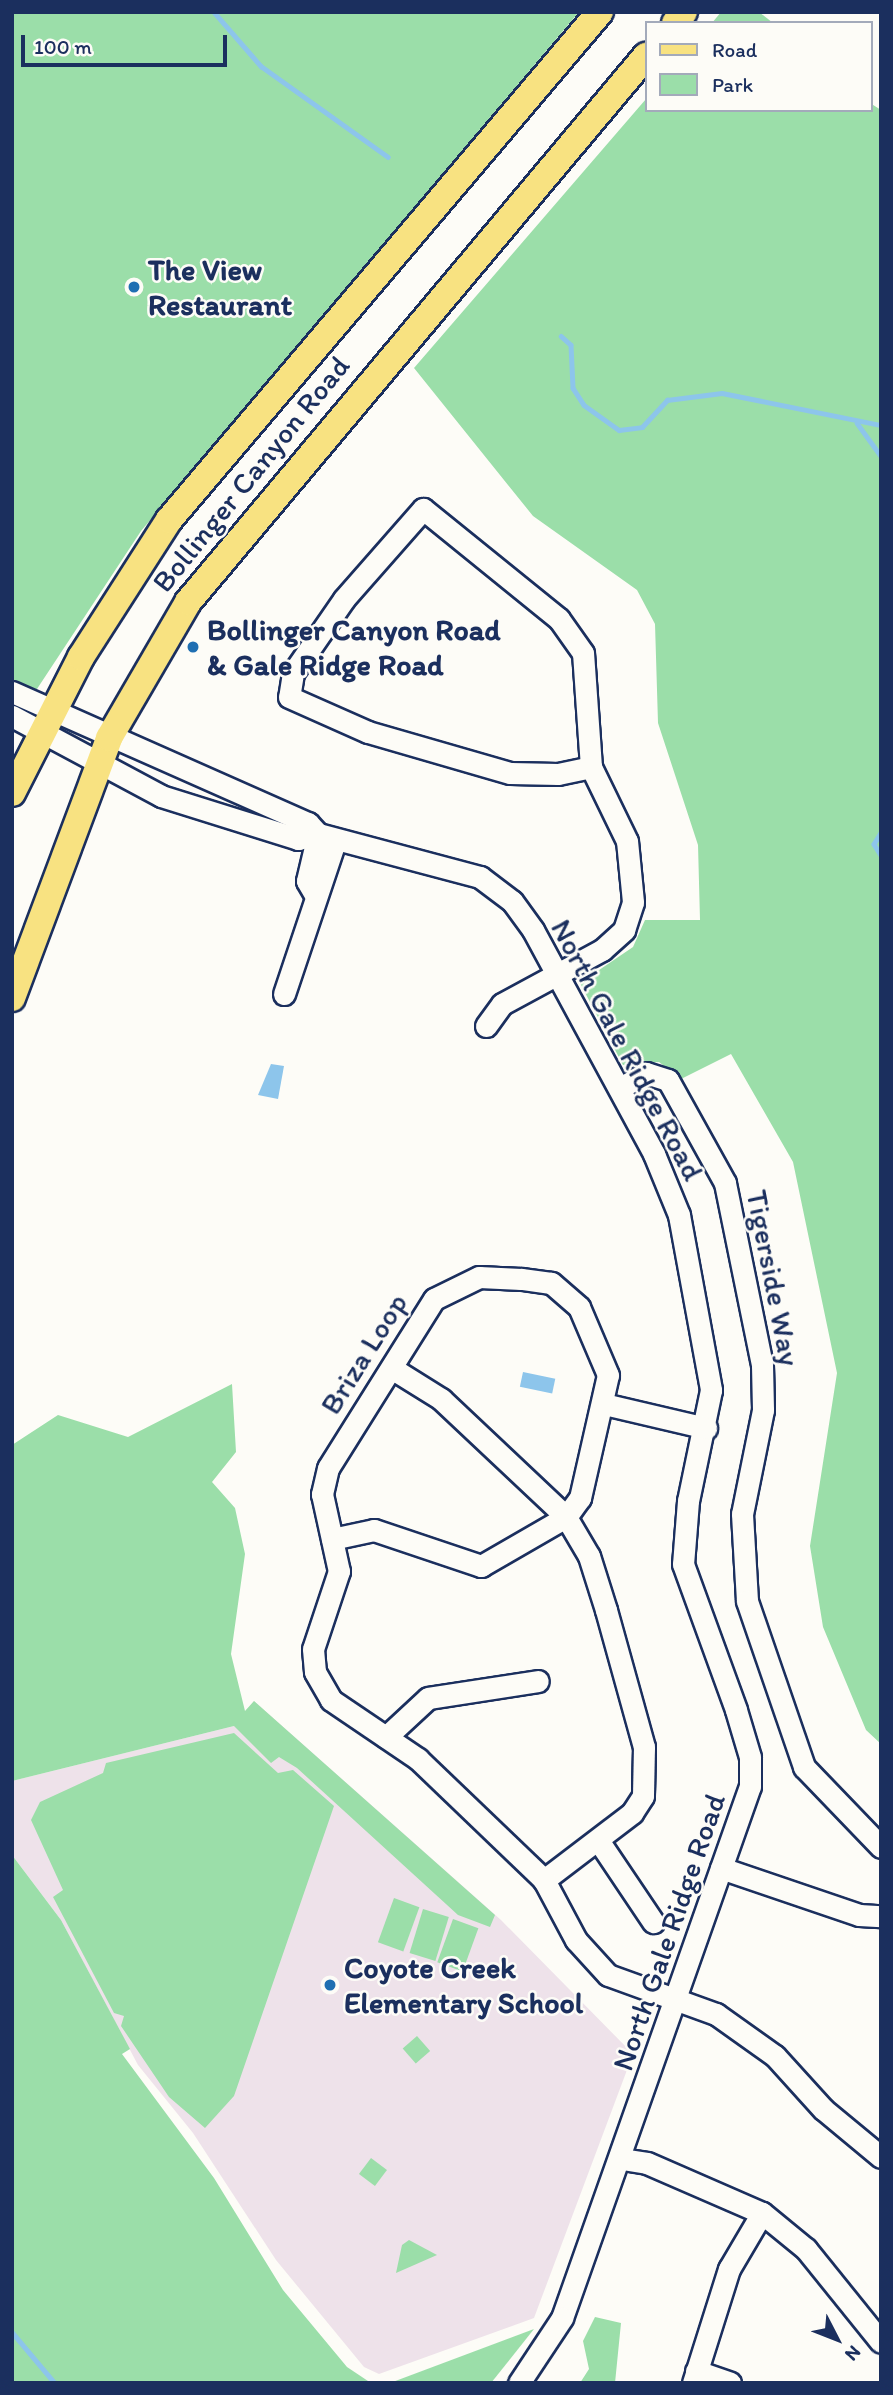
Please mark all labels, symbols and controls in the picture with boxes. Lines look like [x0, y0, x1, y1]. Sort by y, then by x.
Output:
scale bar [24, 21, 231, 65]
legend [644, 21, 872, 112]
text: 100 m [34, 34, 92, 59]
text: Road [712, 37, 757, 62]
text: Park [712, 72, 753, 97]
place label: The View Restaurant [148, 252, 292, 322]
marker: The View Restaurant [126, 279, 142, 295]
street label: Bollinger Canyon Road [145, 348, 357, 600]
place label: Bollinger Canyon Road & Gale Ridge Road [207, 612, 501, 682]
marker: Bollinger Canyon Road & Gale Ridge Road [185, 639, 201, 655]
street label: North Gale Ridge Road [543, 913, 711, 1187]
street label: Tigerside Way [738, 1187, 808, 1369]
street label: Briza Loop [313, 1287, 415, 1421]
street label: North Gale Ridge Road [605, 1789, 733, 2075]
place label: Coyote Creek Elementary School [344, 1950, 583, 2021]
marker: Coyote Creek Elementary School [322, 1977, 338, 1993]
north arrow [802, 2304, 872, 2374]
text: N [840, 2341, 866, 2366]

